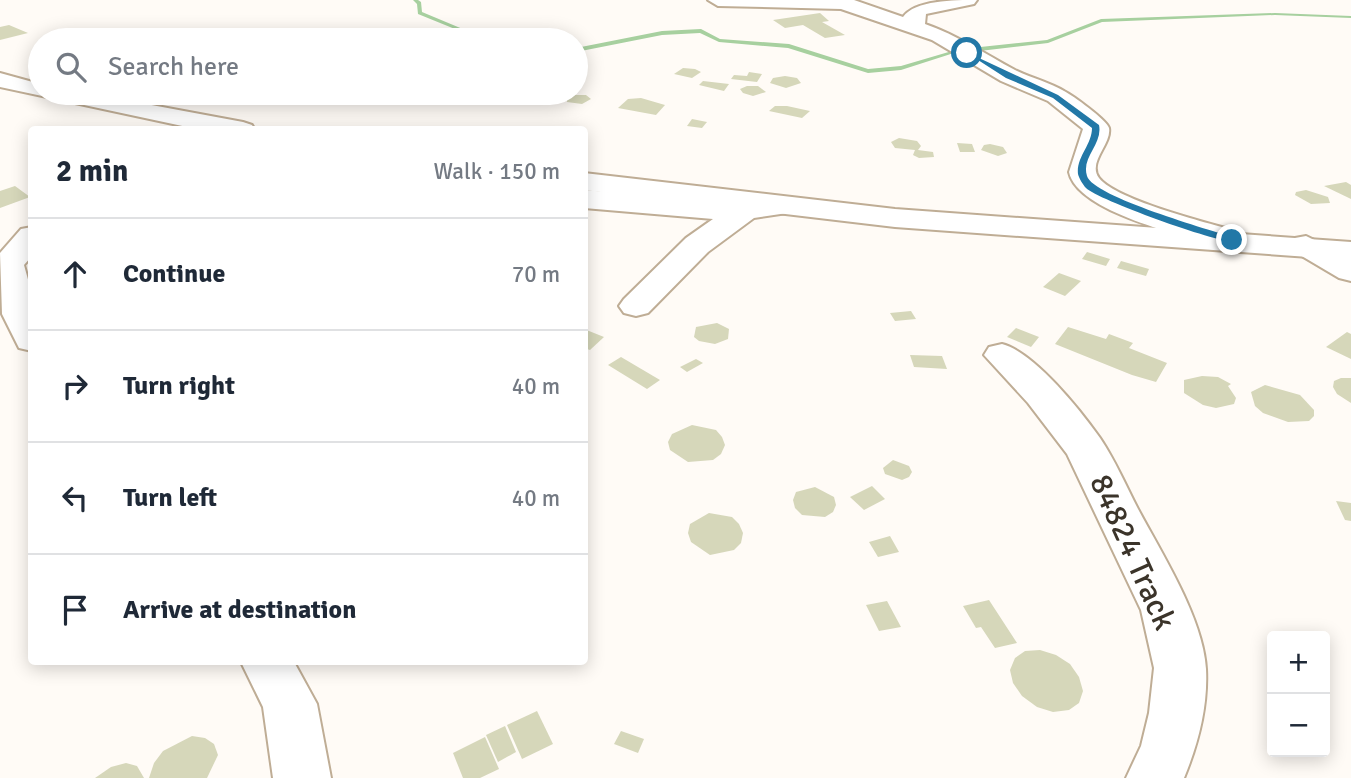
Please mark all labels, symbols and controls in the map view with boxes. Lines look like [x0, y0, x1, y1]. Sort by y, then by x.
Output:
search box [28, 28, 588, 105]
route start [951, 37, 982, 68]
icon: search [52, 48, 90, 86]
text: Search here [108, 51, 239, 83]
text: 2 min [56, 153, 128, 190]
text: Walk · 150 m [434, 157, 560, 186]
route end [1216, 224, 1247, 255]
icon: ahead [56, 255, 94, 293]
text: Continue [123, 258, 225, 290]
text: 70 m [512, 260, 560, 289]
icon: right [56, 367, 94, 405]
text: Turn right [123, 370, 235, 402]
text: 40 m [512, 372, 560, 401]
street label: 84824 Track [1081, 468, 1185, 636]
icon: left [56, 479, 94, 517]
text: Turn left [123, 482, 217, 514]
text: 40 m [512, 484, 560, 513]
icon: arrive [56, 591, 94, 629]
text: Arrive at destination [123, 594, 356, 626]
map controls [1267, 631, 1330, 757]
button: + [1267, 631, 1330, 694]
button: − [1267, 694, 1330, 757]

